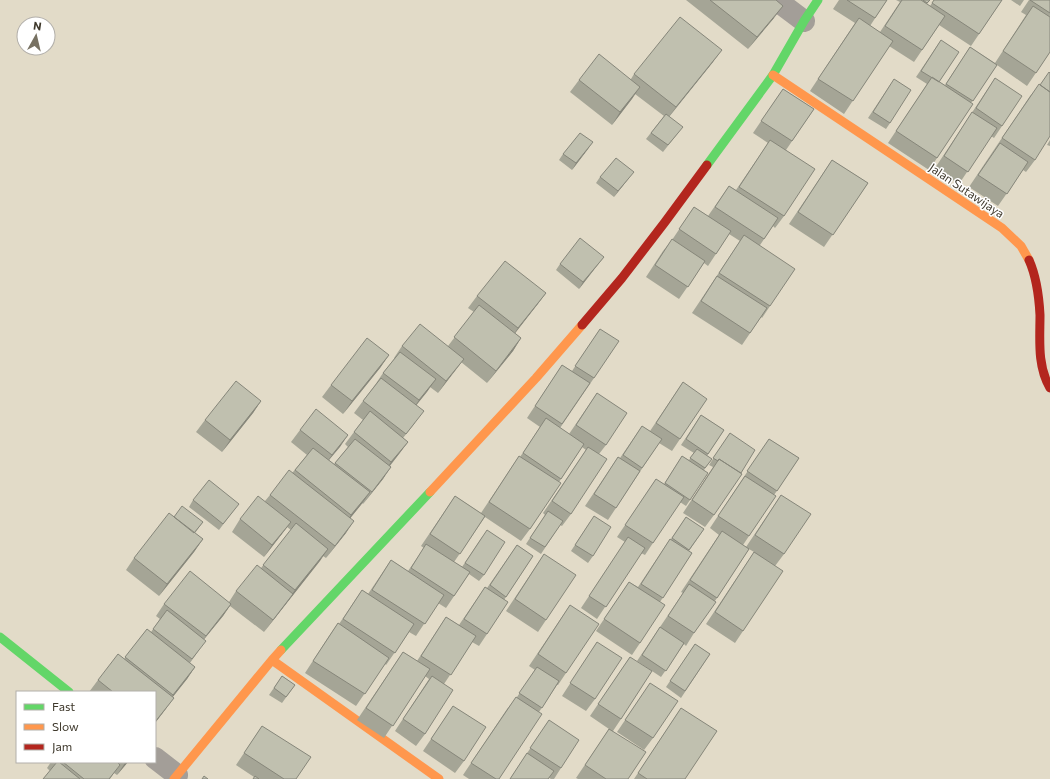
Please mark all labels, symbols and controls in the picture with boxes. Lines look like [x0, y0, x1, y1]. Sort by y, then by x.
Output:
north arrow [16, 16, 56, 56]
text: N [32, 19, 42, 33]
street label: Jalan Sutawijaya [926, 160, 1007, 221]
legend [16, 691, 156, 763]
text: Fast [52, 699, 75, 713]
text: Slow [52, 719, 79, 733]
text: Jam [52, 739, 72, 754]

